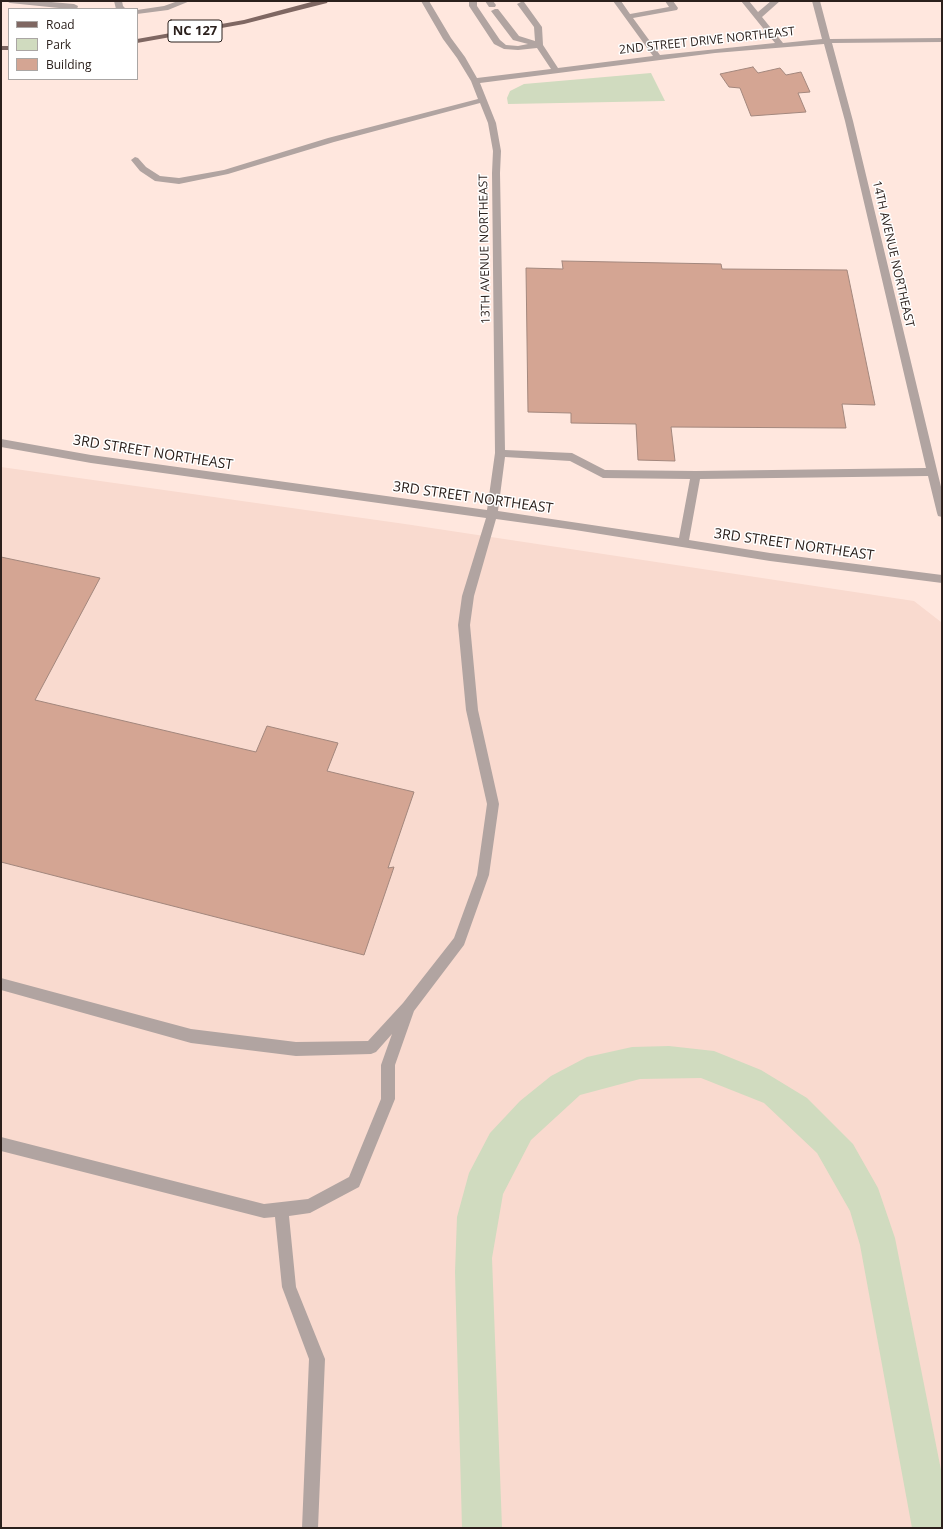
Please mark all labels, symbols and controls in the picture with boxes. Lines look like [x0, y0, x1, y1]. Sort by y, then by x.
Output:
legend [8, 8, 138, 80]
text: Road [46, 16, 75, 33]
road number: NC 127 [168, 20, 222, 42]
street label: 2ND STREET DRIVE NORTHEAST [619, 25, 795, 57]
text: Park [46, 36, 71, 53]
text: Building [46, 56, 91, 73]
street label: 13TH AVENUE NORTHEAST [476, 174, 494, 324]
street label: 14TH AVENUE NORTHEAST [869, 179, 917, 329]
street label: 3RD STREET NORTHEAST [72, 432, 234, 474]
street label: 3RD STREET NORTHEAST [392, 478, 554, 518]
street label: 3RD STREET NORTHEAST [713, 525, 875, 565]

